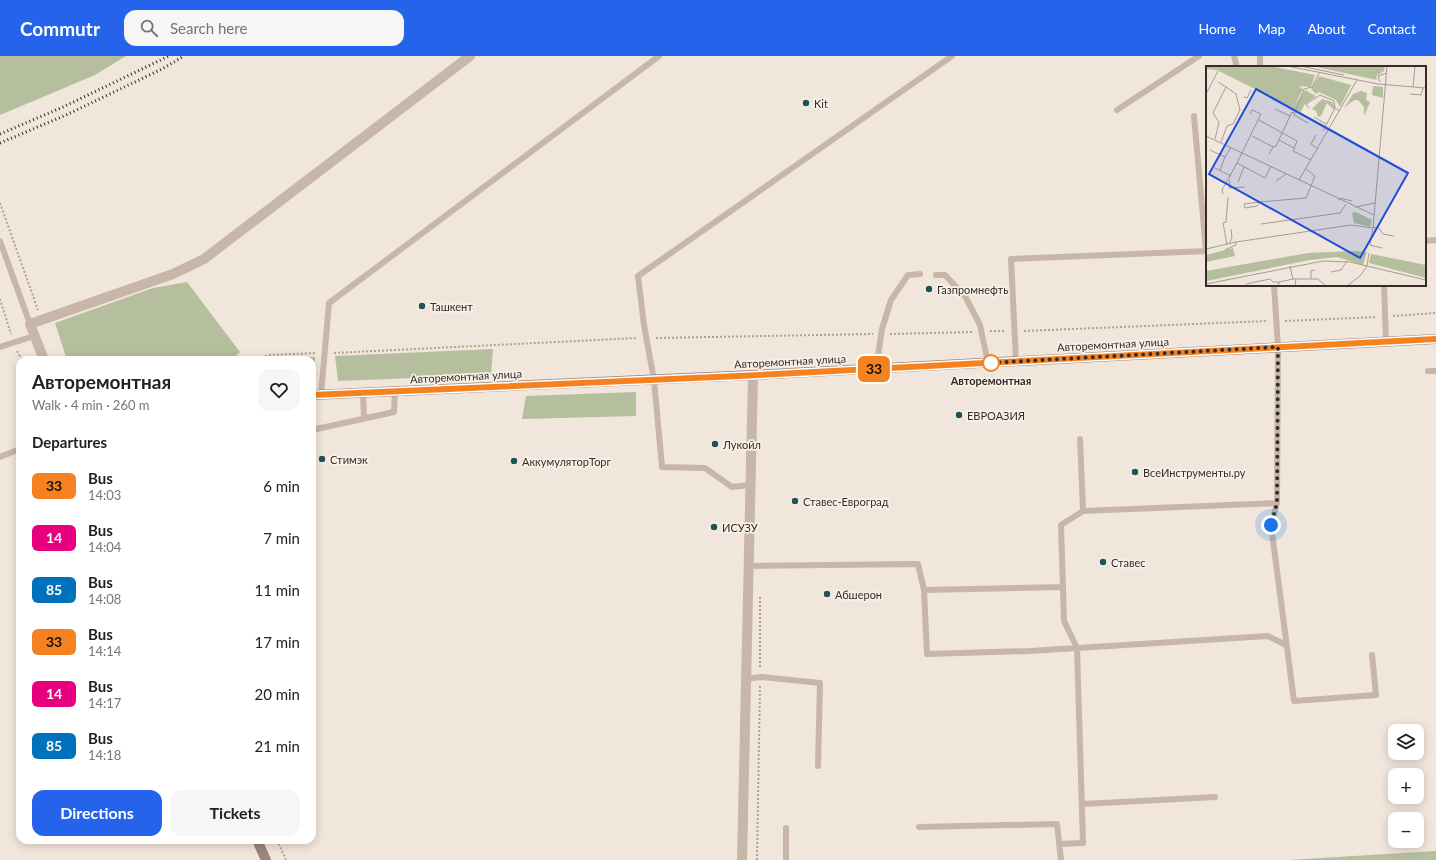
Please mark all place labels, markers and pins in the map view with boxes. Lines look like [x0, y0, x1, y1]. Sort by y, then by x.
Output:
place label: Kit [814, 97, 828, 110]
marker: Kit [801, 98, 811, 108]
place label: Газпромнефть [937, 283, 1008, 296]
marker: Газпромнефть [924, 284, 934, 294]
place label: Ташкент [430, 300, 473, 313]
marker: Ташкент [417, 301, 427, 311]
marker: Авторемонтная [982, 354, 1000, 372]
place label: Авторемонтная [950, 374, 1031, 387]
place label: ЕВРОАЗИЯ [967, 409, 1025, 422]
marker: ЕВРОАЗИЯ [954, 410, 964, 420]
place label: Лукойл [722, 438, 761, 451]
marker: Лукойл [710, 439, 720, 449]
place label: Стимэк [330, 453, 368, 466]
marker: Стимэк [317, 454, 327, 464]
place label: АккумуляторТорг [522, 455, 612, 468]
marker: АккумуляторТорг [509, 456, 519, 466]
place label: ВсеИнструменты.ру [1143, 466, 1246, 479]
marker: ВсеИнструменты.ру [1130, 467, 1140, 477]
place label: Ставес-Евроград [803, 495, 889, 508]
marker: Ставес-Евроград [790, 496, 800, 506]
place label: ИСУЗУ [722, 521, 758, 534]
marker: ИСУЗУ [709, 522, 719, 532]
place label: Ставес [1111, 556, 1146, 569]
marker: Ставес [1098, 557, 1108, 567]
place label: Абшерон [835, 588, 882, 601]
marker: Абшерон [822, 589, 832, 599]

